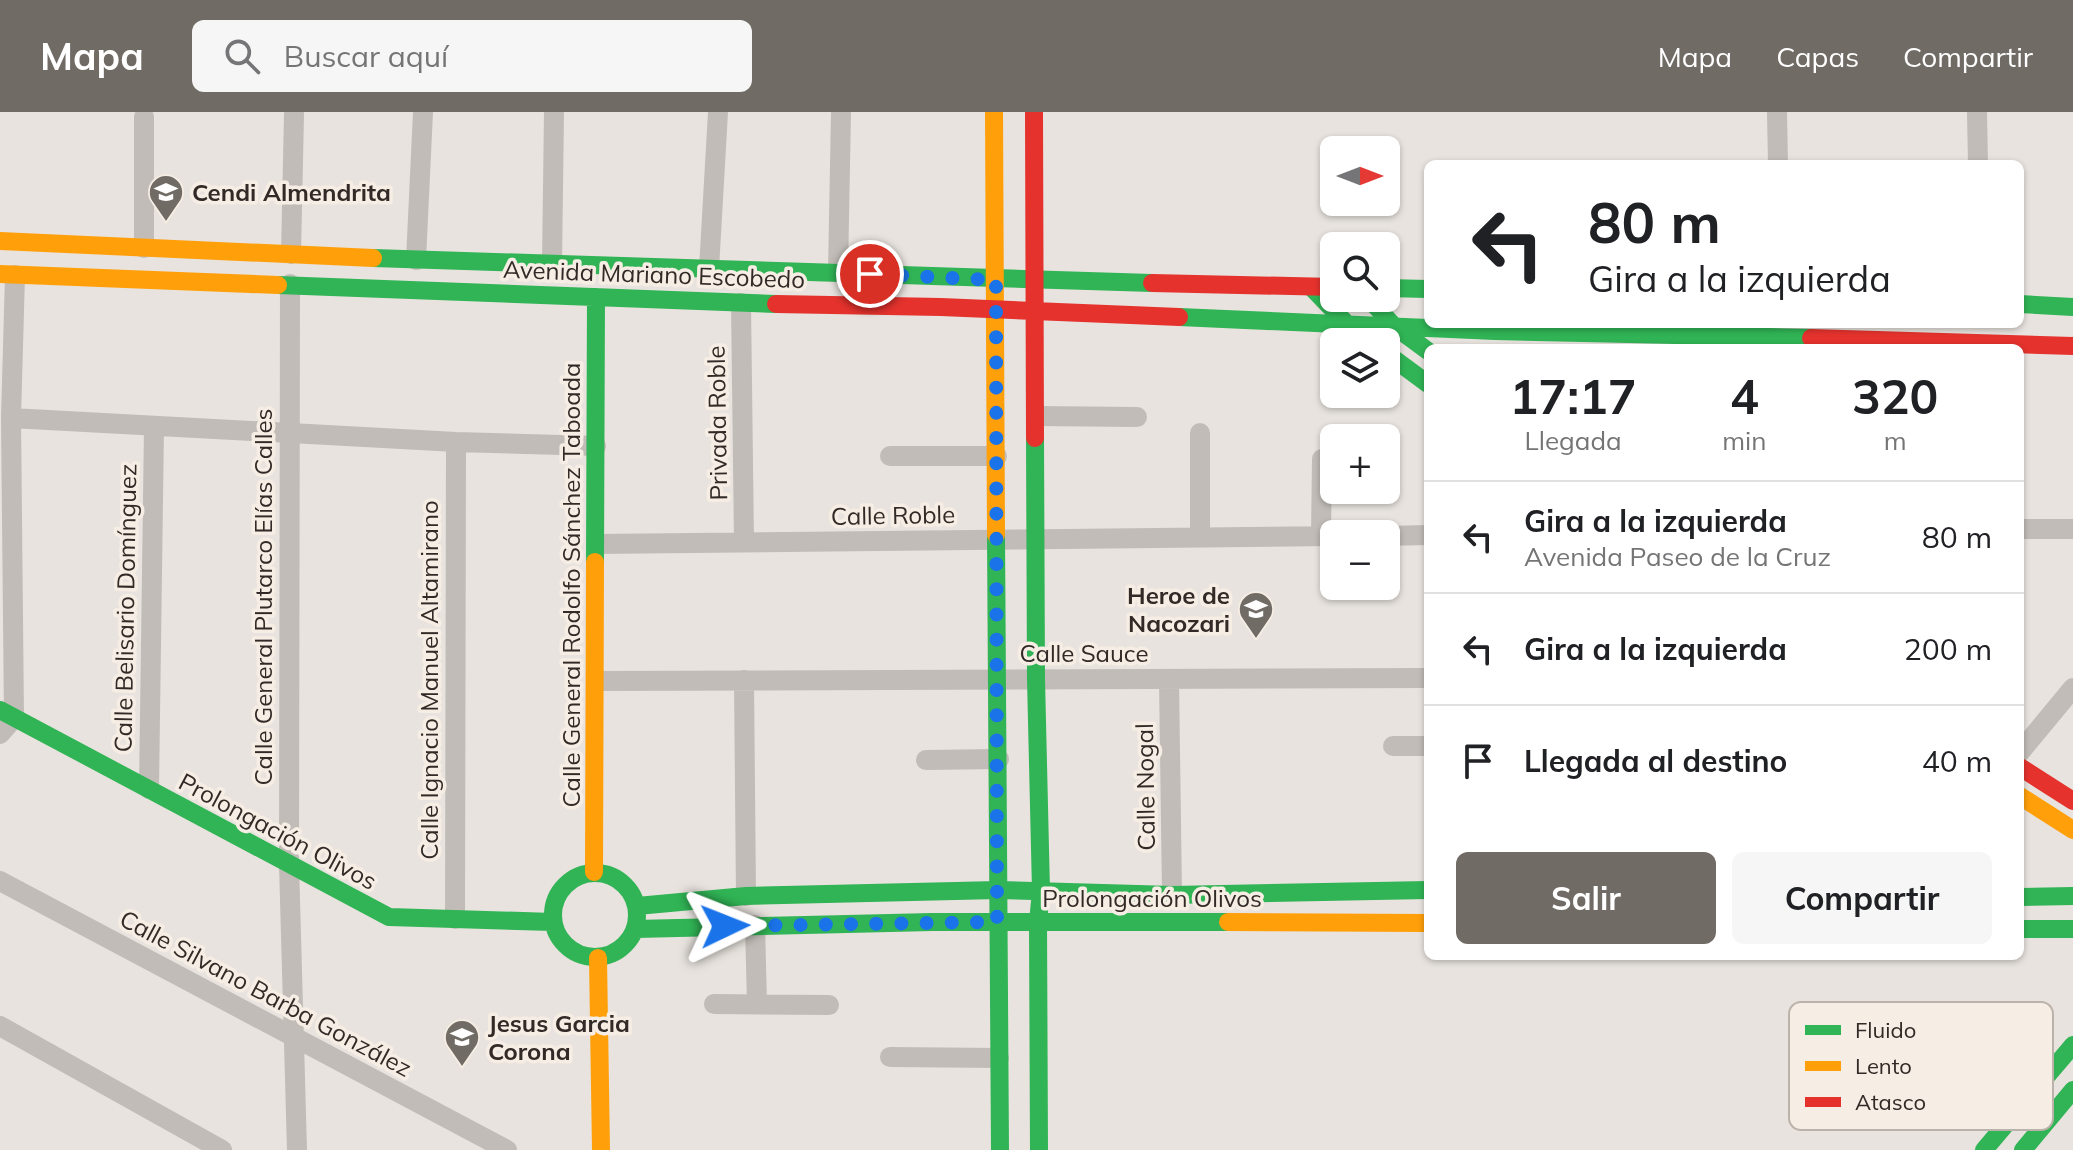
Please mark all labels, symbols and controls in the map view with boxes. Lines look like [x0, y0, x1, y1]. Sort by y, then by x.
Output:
search box [192, 20, 752, 92]
text: Mapa [40, 32, 144, 80]
icon: search [220, 34, 264, 78]
text: Buscar aquí [284, 37, 448, 75]
text: Mapa [1658, 39, 1732, 74]
text: Capas [1776, 39, 1859, 74]
text: Compartir [1903, 39, 2033, 74]
north arrow [1320, 136, 1400, 216]
map controls [1320, 136, 1400, 600]
school or university icon: Cendi Almendrita [147, 173, 185, 223]
place label: Cendi Almendrita [192, 177, 391, 207]
text: 80 m [1588, 187, 1721, 257]
icon: left [1456, 192, 1560, 296]
button: search [1320, 232, 1400, 312]
pin [836, 240, 904, 308]
icon: arrive [848, 252, 892, 296]
street label: Avenida Mariano Escobedo [503, 254, 805, 294]
text: Gira a la izquierda [1588, 256, 1891, 301]
button: layers [1320, 328, 1400, 408]
street label: Privada Roble [701, 345, 733, 501]
street label: Calle General Rodolfo Sánchez Taboada [556, 363, 586, 807]
text: 17:17 [1510, 366, 1637, 426]
text: 4 [1730, 366, 1759, 426]
text: 320 [1852, 366, 1938, 426]
street label: Calle General Plutarco Elías Calles [248, 409, 278, 785]
button: + [1320, 424, 1400, 504]
text: Llegada [1525, 424, 1622, 457]
text: min [1722, 424, 1766, 457]
text: m [1884, 424, 1907, 457]
street label: Calle Belisario Domínguez [107, 463, 143, 753]
street label: Calle Roble [831, 499, 955, 531]
street label: Calle Ignacio Manuel Altamirano [414, 500, 444, 860]
text: Gira a la izquierda [1524, 502, 1787, 540]
icon: left [1456, 515, 1500, 559]
text: 80 m [1922, 518, 1992, 556]
button: − [1320, 520, 1400, 600]
text: Avenida Paseo de la Cruz [1524, 540, 1831, 573]
place label: Heroe de Nacozari [1127, 580, 1230, 638]
school or university icon: Heroe de Nacozari [1237, 590, 1275, 640]
icon: left [1456, 627, 1500, 671]
text: Gira a la izquierda [1524, 630, 1787, 668]
text: 200 m [1904, 630, 1992, 668]
street label: Calle Sauce [1019, 638, 1149, 668]
street label: Calle Nogal [1129, 723, 1161, 851]
icon: arrive [1456, 739, 1500, 783]
text: Llegada al destino [1524, 742, 1787, 780]
text: 40 m [1922, 742, 1992, 780]
street label: Prolongación Olivos [174, 766, 382, 896]
button: Salir [1456, 852, 1716, 944]
button: Compartir [1732, 852, 1992, 944]
street label: Prolongación Olivos [1042, 883, 1262, 913]
position arrow [683, 884, 767, 968]
street label: Calle Silvano Barba González [115, 903, 417, 1083]
legend [1789, 1002, 2053, 1130]
place label: Jesus Garcia Corona [488, 1008, 630, 1066]
text: Fluido [1855, 1016, 1916, 1044]
school or university icon: Jesus Garcia Corona [443, 1018, 481, 1068]
text: Lento [1855, 1052, 1912, 1080]
text: Atasco [1855, 1088, 1926, 1116]

